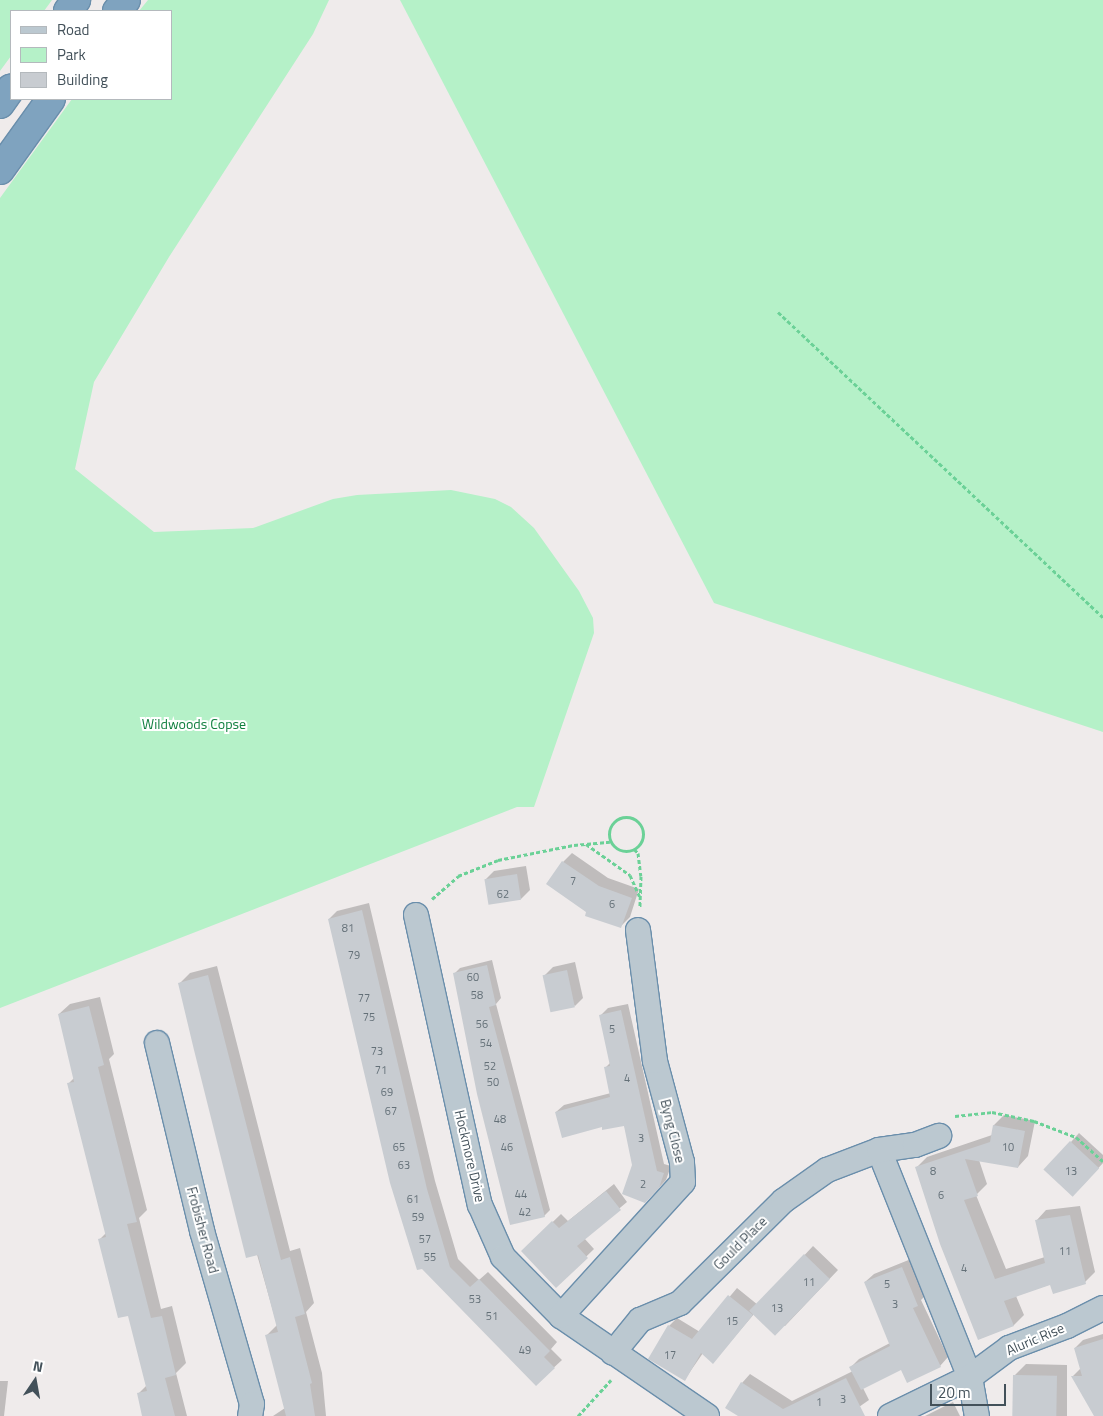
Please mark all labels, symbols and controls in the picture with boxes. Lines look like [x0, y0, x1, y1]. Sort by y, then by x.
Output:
legend [10, 10, 172, 100]
text: Road [57, 18, 89, 41]
text: Park [57, 43, 86, 66]
text: Building [57, 68, 108, 91]
park label: Wildwoods Copse [142, 716, 246, 732]
house number: 7 [570, 874, 576, 888]
house number: 62 [497, 887, 509, 901]
house number: 6 [609, 897, 615, 911]
house number: 81 [342, 921, 354, 935]
house number: 79 [348, 948, 360, 962]
house number: 60 [467, 970, 479, 984]
house number: 58 [471, 988, 483, 1002]
house number: 77 [358, 991, 370, 1005]
house number: 75 [363, 1010, 375, 1024]
house number: 56 [476, 1017, 488, 1031]
house number: 5 [609, 1022, 615, 1036]
house number: 54 [480, 1036, 492, 1050]
house number: 73 [371, 1044, 383, 1058]
house number: 52 [484, 1059, 496, 1073]
house number: 71 [375, 1063, 387, 1077]
house number: 4 [624, 1071, 630, 1085]
house number: 50 [487, 1075, 499, 1089]
house number: 69 [381, 1085, 393, 1099]
street label: Byng Close [657, 1097, 689, 1165]
house number: 67 [385, 1104, 397, 1118]
street label: Hockmore Drive [451, 1108, 489, 1204]
house number: 48 [494, 1112, 506, 1126]
house number: 3 [638, 1131, 644, 1145]
house number: 65 [393, 1140, 405, 1154]
house number: 46 [501, 1140, 513, 1154]
house number: 10 [1002, 1140, 1014, 1154]
house number: 63 [398, 1158, 410, 1172]
house number: 8 [930, 1164, 936, 1178]
house number: 13 [1065, 1164, 1077, 1178]
house number: 2 [640, 1177, 646, 1191]
street label: Frobisher Road [183, 1185, 223, 1275]
house number: 44 [515, 1187, 527, 1201]
house number: 6 [938, 1188, 944, 1202]
house number: 61 [407, 1192, 419, 1206]
house number: 42 [519, 1205, 531, 1219]
house number: 59 [412, 1210, 424, 1224]
street label: Gould Place [710, 1213, 770, 1273]
house number: 57 [419, 1232, 431, 1246]
house number: 11 [1059, 1244, 1071, 1258]
house number: 55 [424, 1250, 436, 1264]
house number: 4 [961, 1261, 967, 1275]
house number: 11 [803, 1275, 815, 1289]
house number: 5 [884, 1277, 890, 1291]
house number: 53 [469, 1292, 481, 1306]
house number: 3 [892, 1297, 898, 1311]
house number: 13 [771, 1301, 783, 1315]
house number: 51 [486, 1309, 498, 1323]
house number: 15 [726, 1314, 738, 1328]
street label: Aluric Rise [1003, 1319, 1067, 1359]
house number: 49 [519, 1343, 531, 1357]
house number: 17 [664, 1348, 676, 1362]
text: N [31, 1355, 45, 1377]
north arrow [10, 1356, 60, 1406]
scale bar [933, 1374, 1009, 1406]
text: 20 m [938, 1381, 971, 1404]
house number: 3 [840, 1392, 846, 1406]
house number: 1 [816, 1395, 822, 1409]

